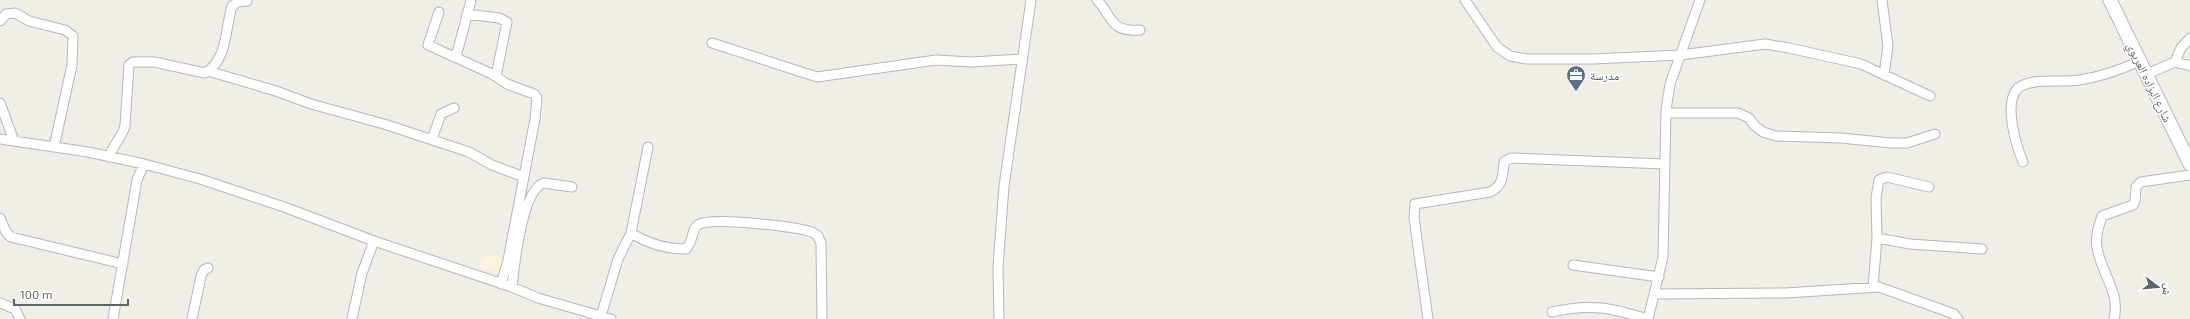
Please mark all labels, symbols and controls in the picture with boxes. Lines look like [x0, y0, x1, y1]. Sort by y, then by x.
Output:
street label: شارع البزاده العريوي [2121, 40, 2175, 126]
office icon: مدرسة [1565, 64, 1587, 92]
place label: مدرسة [1590, 68, 1619, 82]
north arrow [2138, 267, 2178, 307]
scale bar [14, 281, 128, 307]
text: ش [2158, 282, 2176, 298]
text: 100 m [20, 287, 52, 301]

